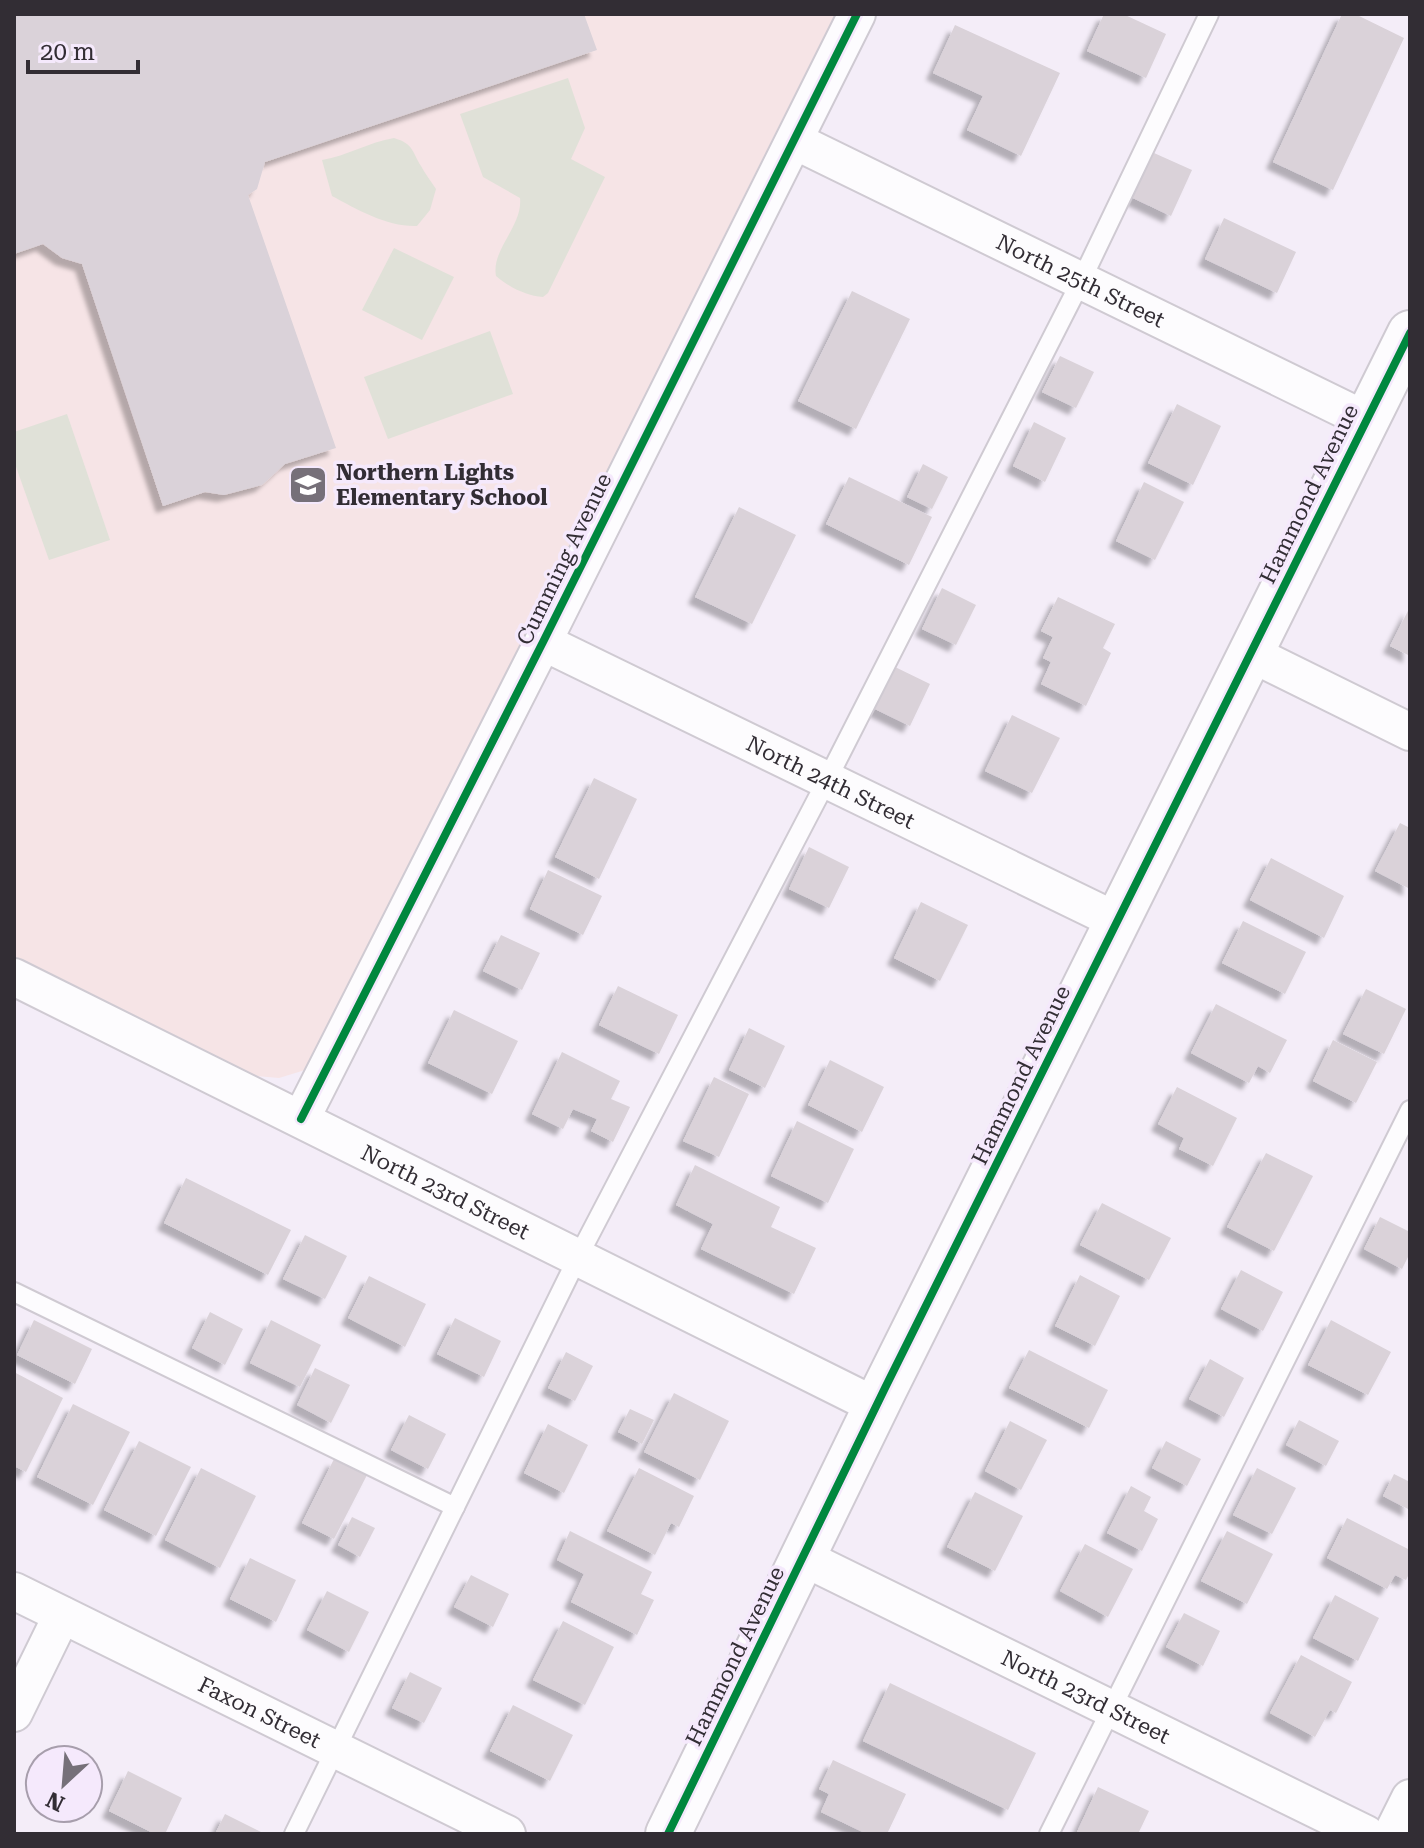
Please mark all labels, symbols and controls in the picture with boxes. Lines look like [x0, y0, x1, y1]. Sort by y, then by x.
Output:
scale bar [28, 24, 138, 74]
text: 20 m [40, 38, 95, 66]
street label: North 25th Street [993, 229, 1169, 332]
street label: Hammond Avenue [1255, 400, 1363, 588]
place label: Northern Lights Elementary School [336, 460, 548, 510]
school or university icon: Northern Lights Elementary School [287, 464, 329, 506]
street label: Cumming Avenue [512, 469, 616, 649]
street label: North 24th Street [743, 730, 919, 833]
street label: Hammond Avenue [967, 981, 1075, 1169]
street label: North 23rd Street [357, 1139, 534, 1244]
street label: Hammond Avenue [681, 1562, 789, 1750]
street label: North 23rd Street [997, 1645, 1174, 1748]
street label: Faxon Street [195, 1671, 325, 1753]
north arrow [24, 1744, 104, 1824]
text: N [42, 1787, 69, 1816]

